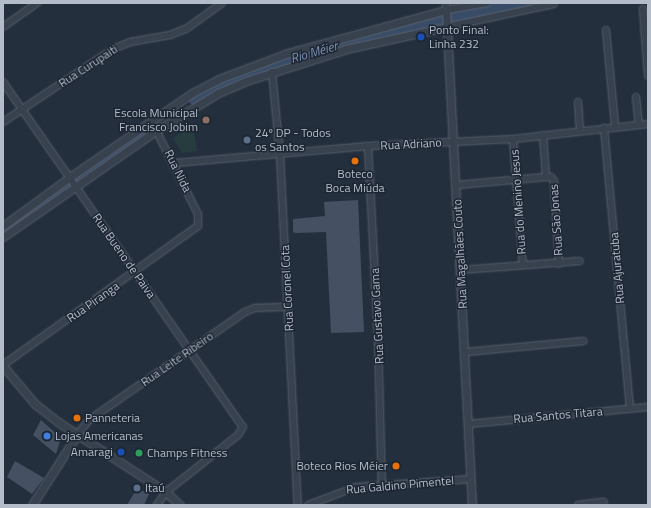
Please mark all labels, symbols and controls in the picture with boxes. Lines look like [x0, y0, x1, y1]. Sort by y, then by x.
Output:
place label: Ponto Final: Linha 232 [429, 23, 489, 51]
marker: Ponto Final: Linha 232 [416, 32, 426, 42]
water label: Rio Méier [289, 38, 339, 66]
street label: Rua Curupaiti [56, 42, 120, 90]
place label: Escola Municipal Francisco Jobim [114, 106, 198, 134]
marker: Escola Municipal Francisco Jobim [201, 115, 211, 125]
place label: 24º DP - Todos os Santos [255, 126, 331, 154]
marker: 24º DP - Todos os Santos [242, 135, 252, 145]
street label: Rua Adriano [380, 135, 442, 153]
street label: Rua Nida [162, 147, 194, 195]
street label: Rua do Menino Jesus [507, 149, 529, 255]
marker: Boteco Boca Miúda [350, 156, 360, 166]
place label: Boteco Boca Miúda [325, 167, 385, 195]
street label: Rua São Jonas [546, 184, 566, 256]
street label: Rua Magalhães Couto [450, 199, 470, 309]
street label: Rua Bueno de Paiva [89, 211, 159, 301]
street label: Rua Ajuratuba [607, 232, 627, 304]
street label: Rua Coronel Cota [278, 245, 296, 331]
street label: Rua Gustavo Gama [367, 268, 387, 364]
street label: Rua Piranga [64, 279, 122, 325]
street label: Rua Leite Ribeiro [138, 329, 216, 389]
street label: Rua Santos Titara [513, 404, 603, 426]
place label: Panneteria [85, 411, 140, 425]
marker: Panneteria [72, 413, 82, 423]
place label: Lojas Americanas [55, 429, 143, 443]
marker: Lojas Americanas [42, 431, 52, 441]
place label: Amaragi [71, 445, 113, 459]
place label: Champs Fitness [147, 446, 227, 460]
marker: Amaragi [116, 447, 126, 457]
marker: Champs Fitness [134, 448, 144, 458]
place label: Boteco Rios Méier [296, 459, 388, 473]
marker: Boteco Rios Méier [391, 461, 401, 471]
street label: Rua Galdino Pimentel [345, 473, 455, 497]
place label: Itaú [145, 481, 165, 495]
marker: Itaú [132, 483, 142, 493]

